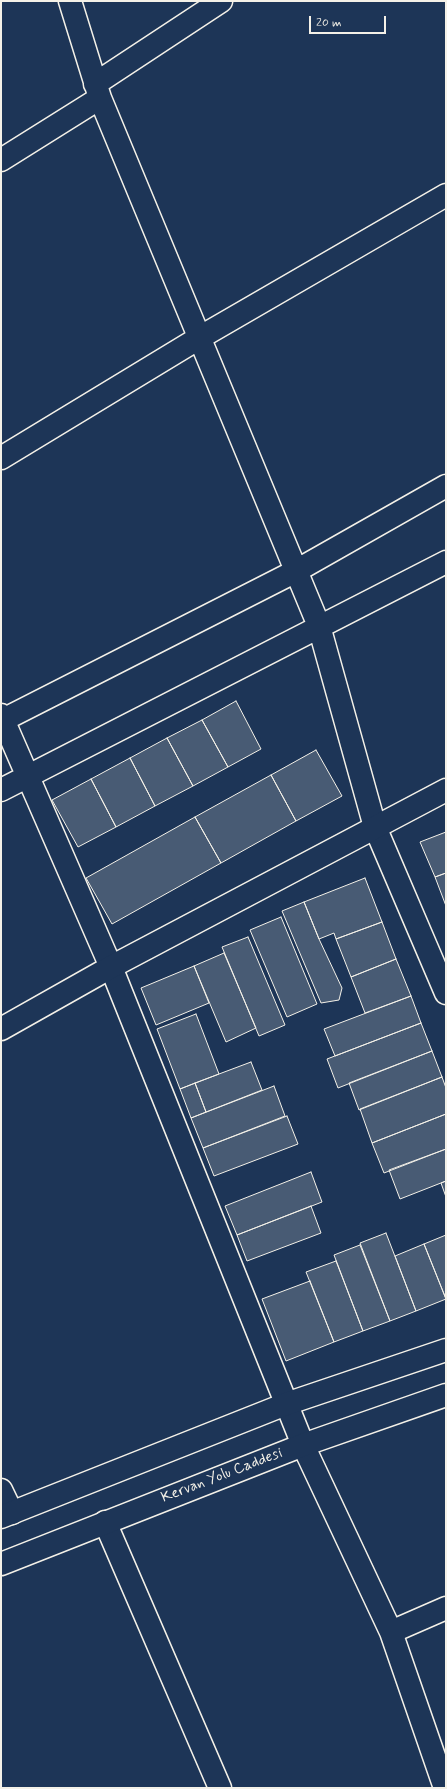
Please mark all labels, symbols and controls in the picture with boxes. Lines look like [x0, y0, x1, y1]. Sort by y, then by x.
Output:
scale bar [311, 8, 388, 34]
text: 20 m [316, 15, 342, 31]
street label: Kervan Yolu Caddesi [159, 1445, 285, 1507]

